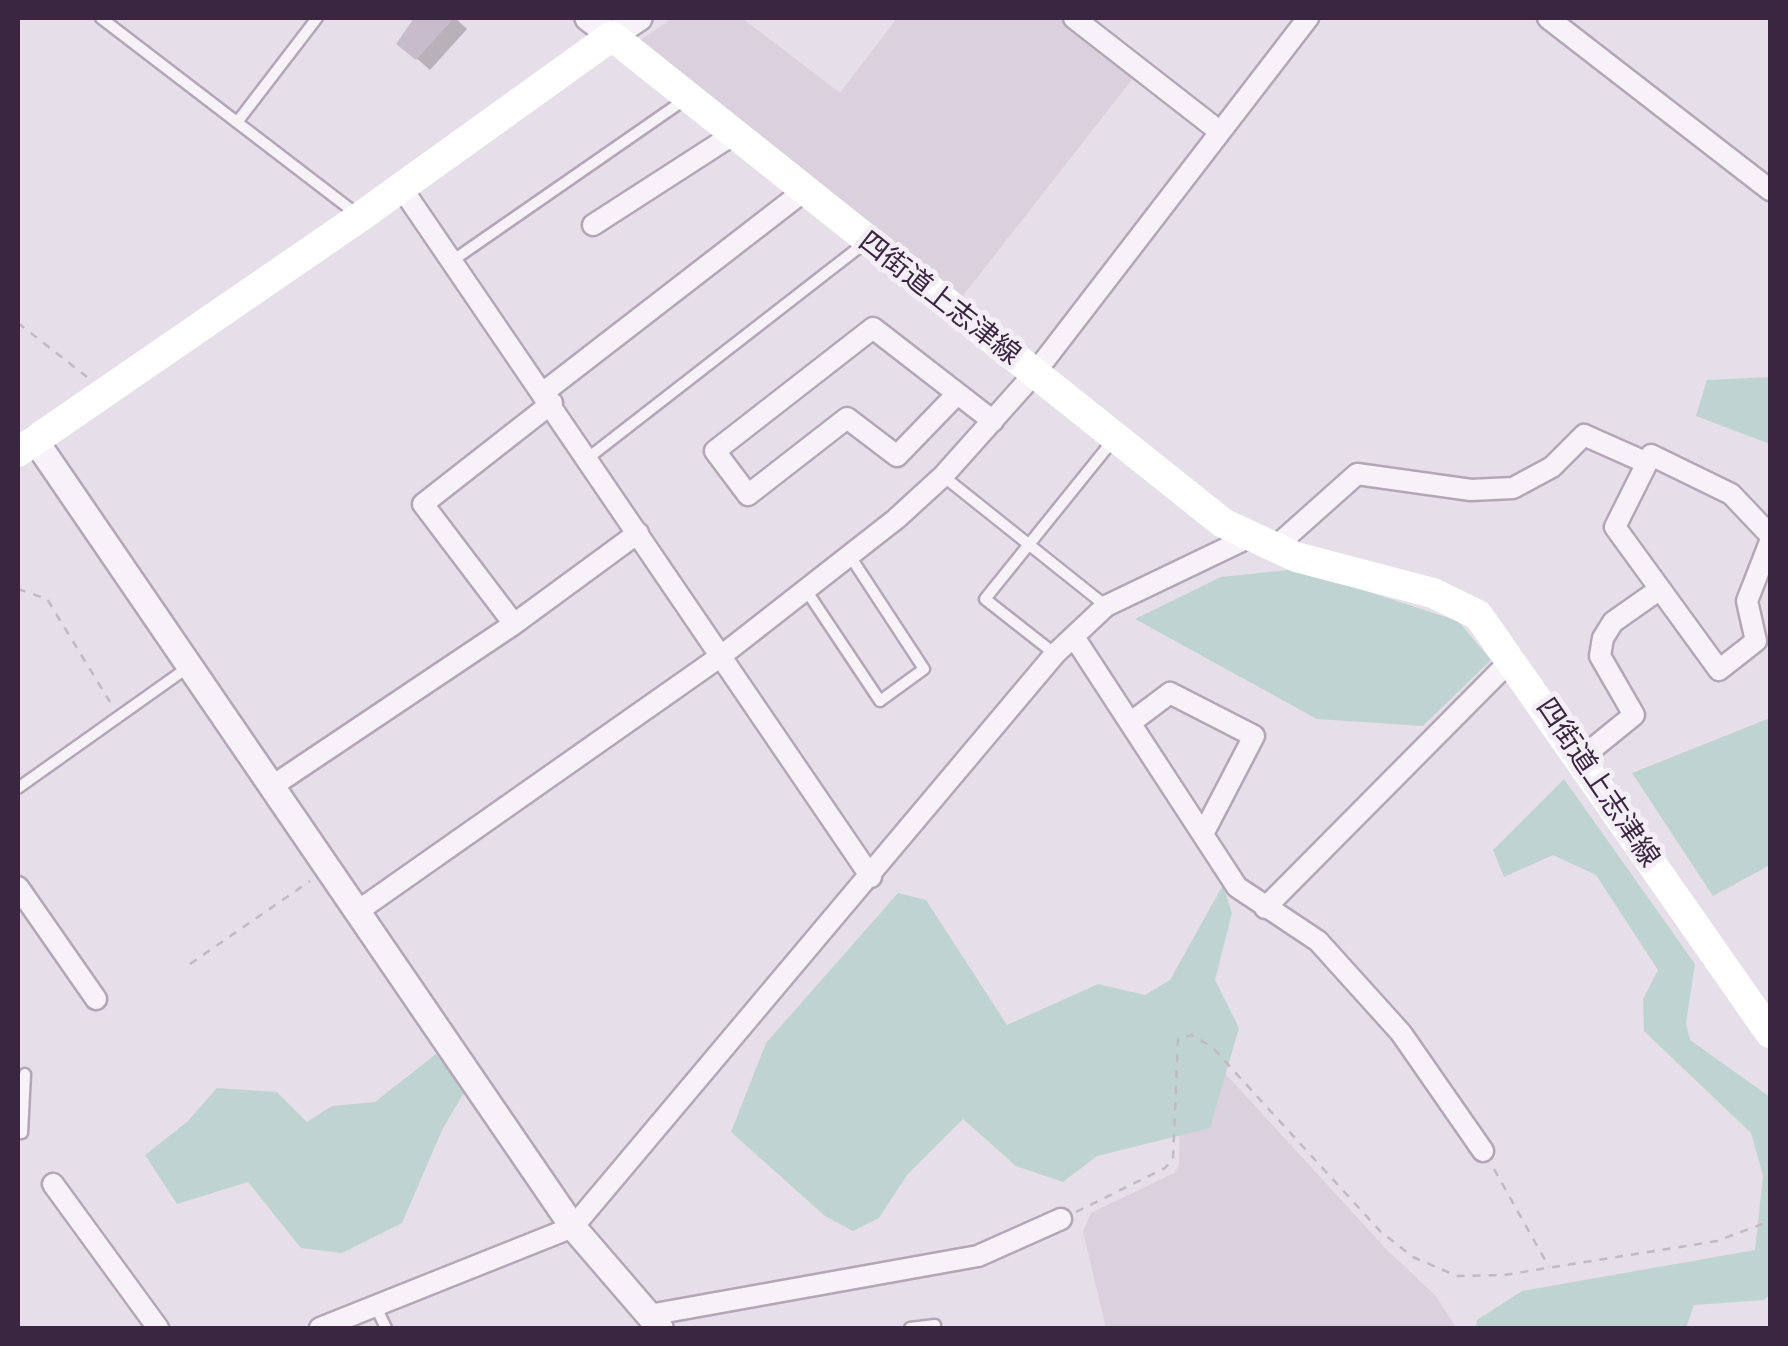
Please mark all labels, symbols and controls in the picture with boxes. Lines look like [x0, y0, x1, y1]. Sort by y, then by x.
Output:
street label: 四街道上志津線 [851, 225, 1027, 373]
street label: 四街道上志津線 [1528, 692, 1666, 874]

